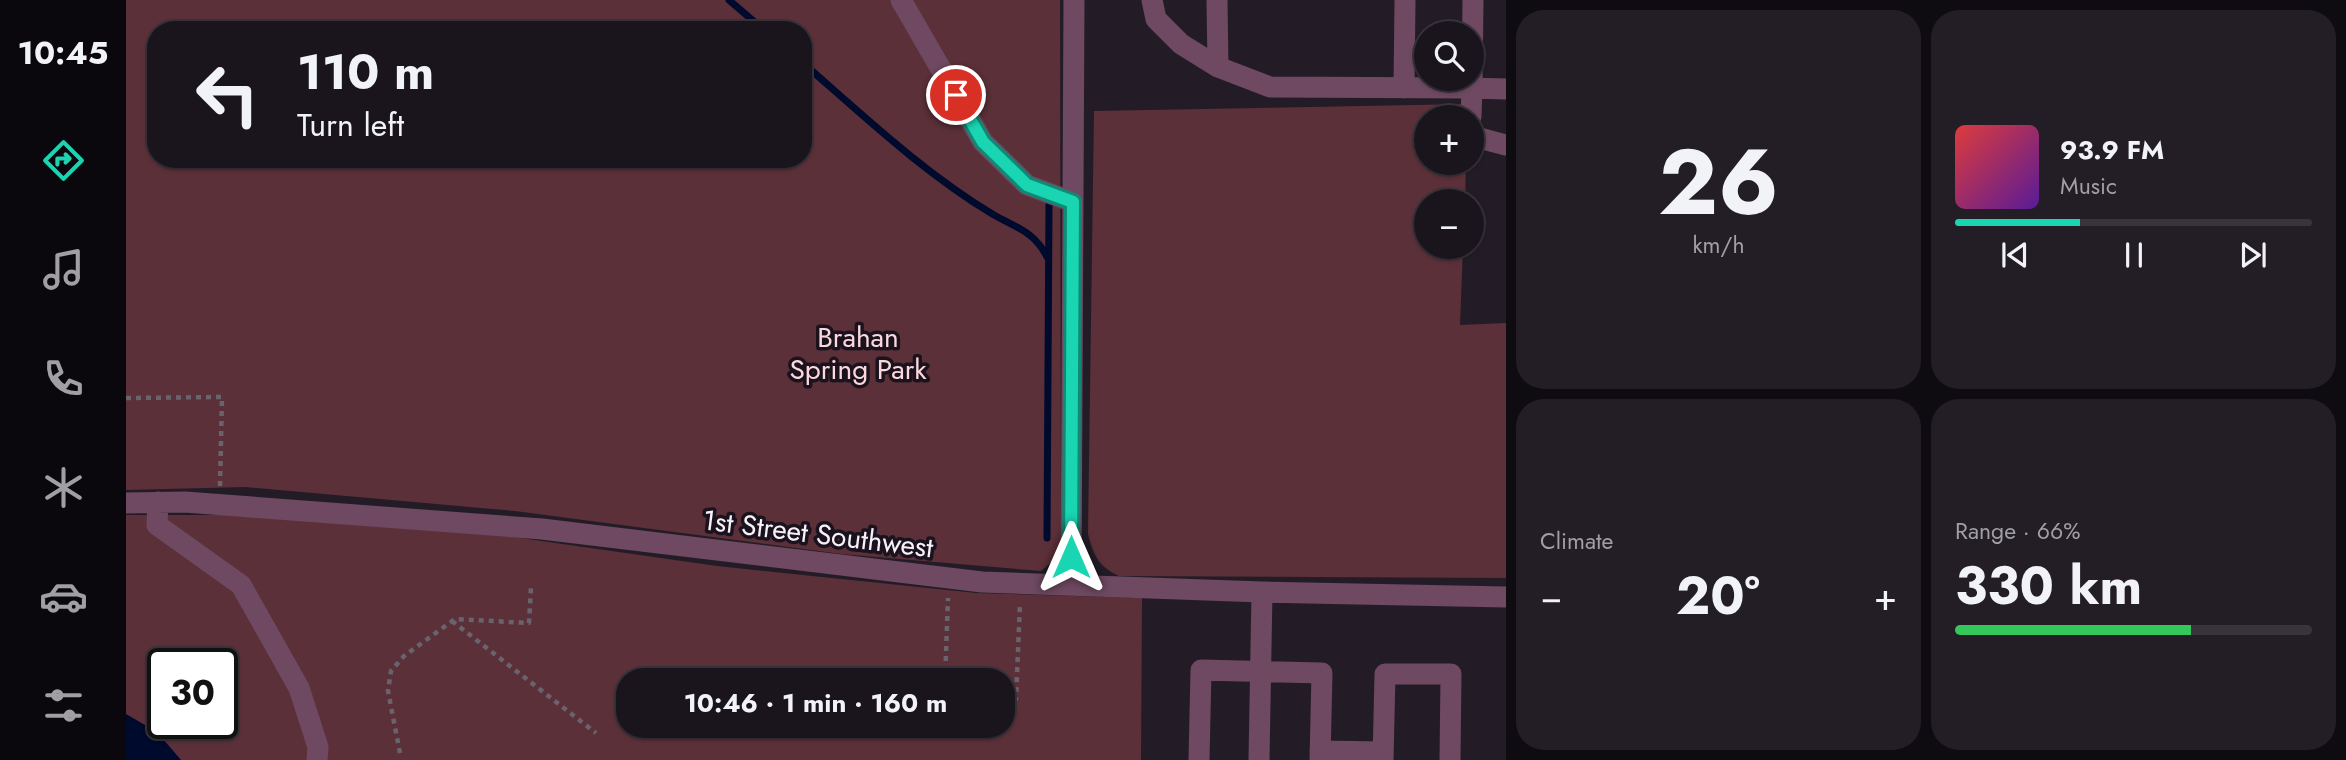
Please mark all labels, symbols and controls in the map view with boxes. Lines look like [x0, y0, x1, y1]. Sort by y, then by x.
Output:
map controls [1414, 21, 1484, 259]
button: search [1414, 21, 1484, 91]
text: 10:45 [18, 30, 108, 76]
text: 110 m [297, 37, 434, 107]
icon: left [182, 49, 273, 140]
pin [926, 65, 986, 125]
icon: arrive [937, 76, 975, 114]
text: Turn left [297, 102, 404, 148]
button: + [1414, 105, 1484, 175]
text: 26 [1658, 117, 1779, 248]
text: 93.9 FM [2060, 131, 2164, 169]
icon: directions [39, 136, 88, 185]
text: Music [2060, 169, 2117, 203]
button: − [1414, 189, 1484, 259]
text: km/h [1693, 228, 1744, 262]
icon: previous [1996, 236, 2034, 274]
icon: pause [2115, 236, 2153, 274]
icon: next [2234, 236, 2272, 274]
icon: music [39, 245, 88, 294]
park label: Brahan Spring Park [789, 317, 927, 390]
icon: phone [39, 354, 88, 403]
icon: climate [39, 463, 88, 512]
street label: 1st Street Southwest [700, 500, 936, 569]
text: Range · 66% [1955, 514, 2080, 548]
position arrow [1034, 520, 1108, 594]
text: Climate [1540, 524, 1613, 558]
text: 330 km [1955, 548, 2142, 624]
text: 20° [1676, 558, 1760, 634]
text: − [1540, 569, 1562, 624]
text: + [1874, 569, 1897, 624]
icon: car [39, 572, 88, 621]
speed limit sign: 30 [147, 648, 238, 739]
icon: filters [39, 681, 88, 730]
text: 10:46 · 1 min · 160 m [684, 684, 947, 722]

